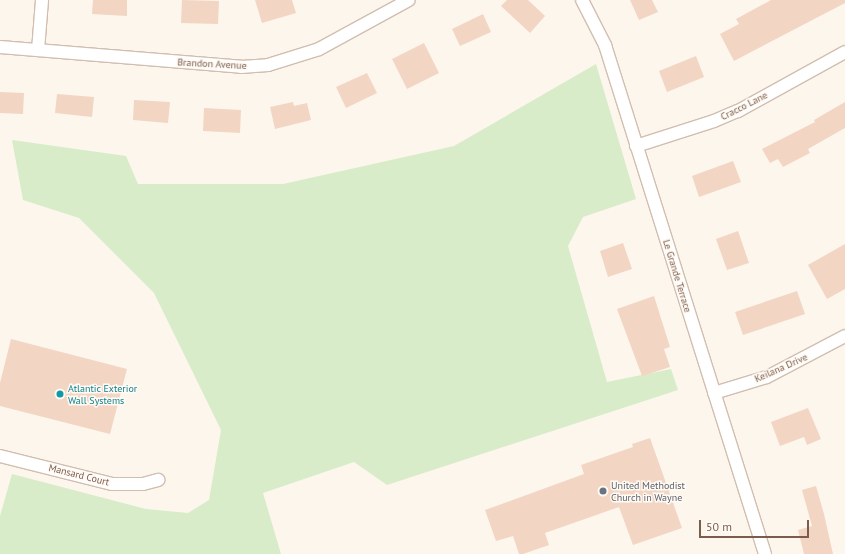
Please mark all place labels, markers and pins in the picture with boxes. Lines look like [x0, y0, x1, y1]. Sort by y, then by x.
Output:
place label: Atlantic Exterior Wall Systems [68, 382, 137, 406]
marker: Atlantic Exterior Wall Systems [55, 389, 65, 399]
place label: United Methodist Church in Wayne [611, 479, 685, 502]
marker: United Methodist Church in Wayne [598, 486, 608, 496]

